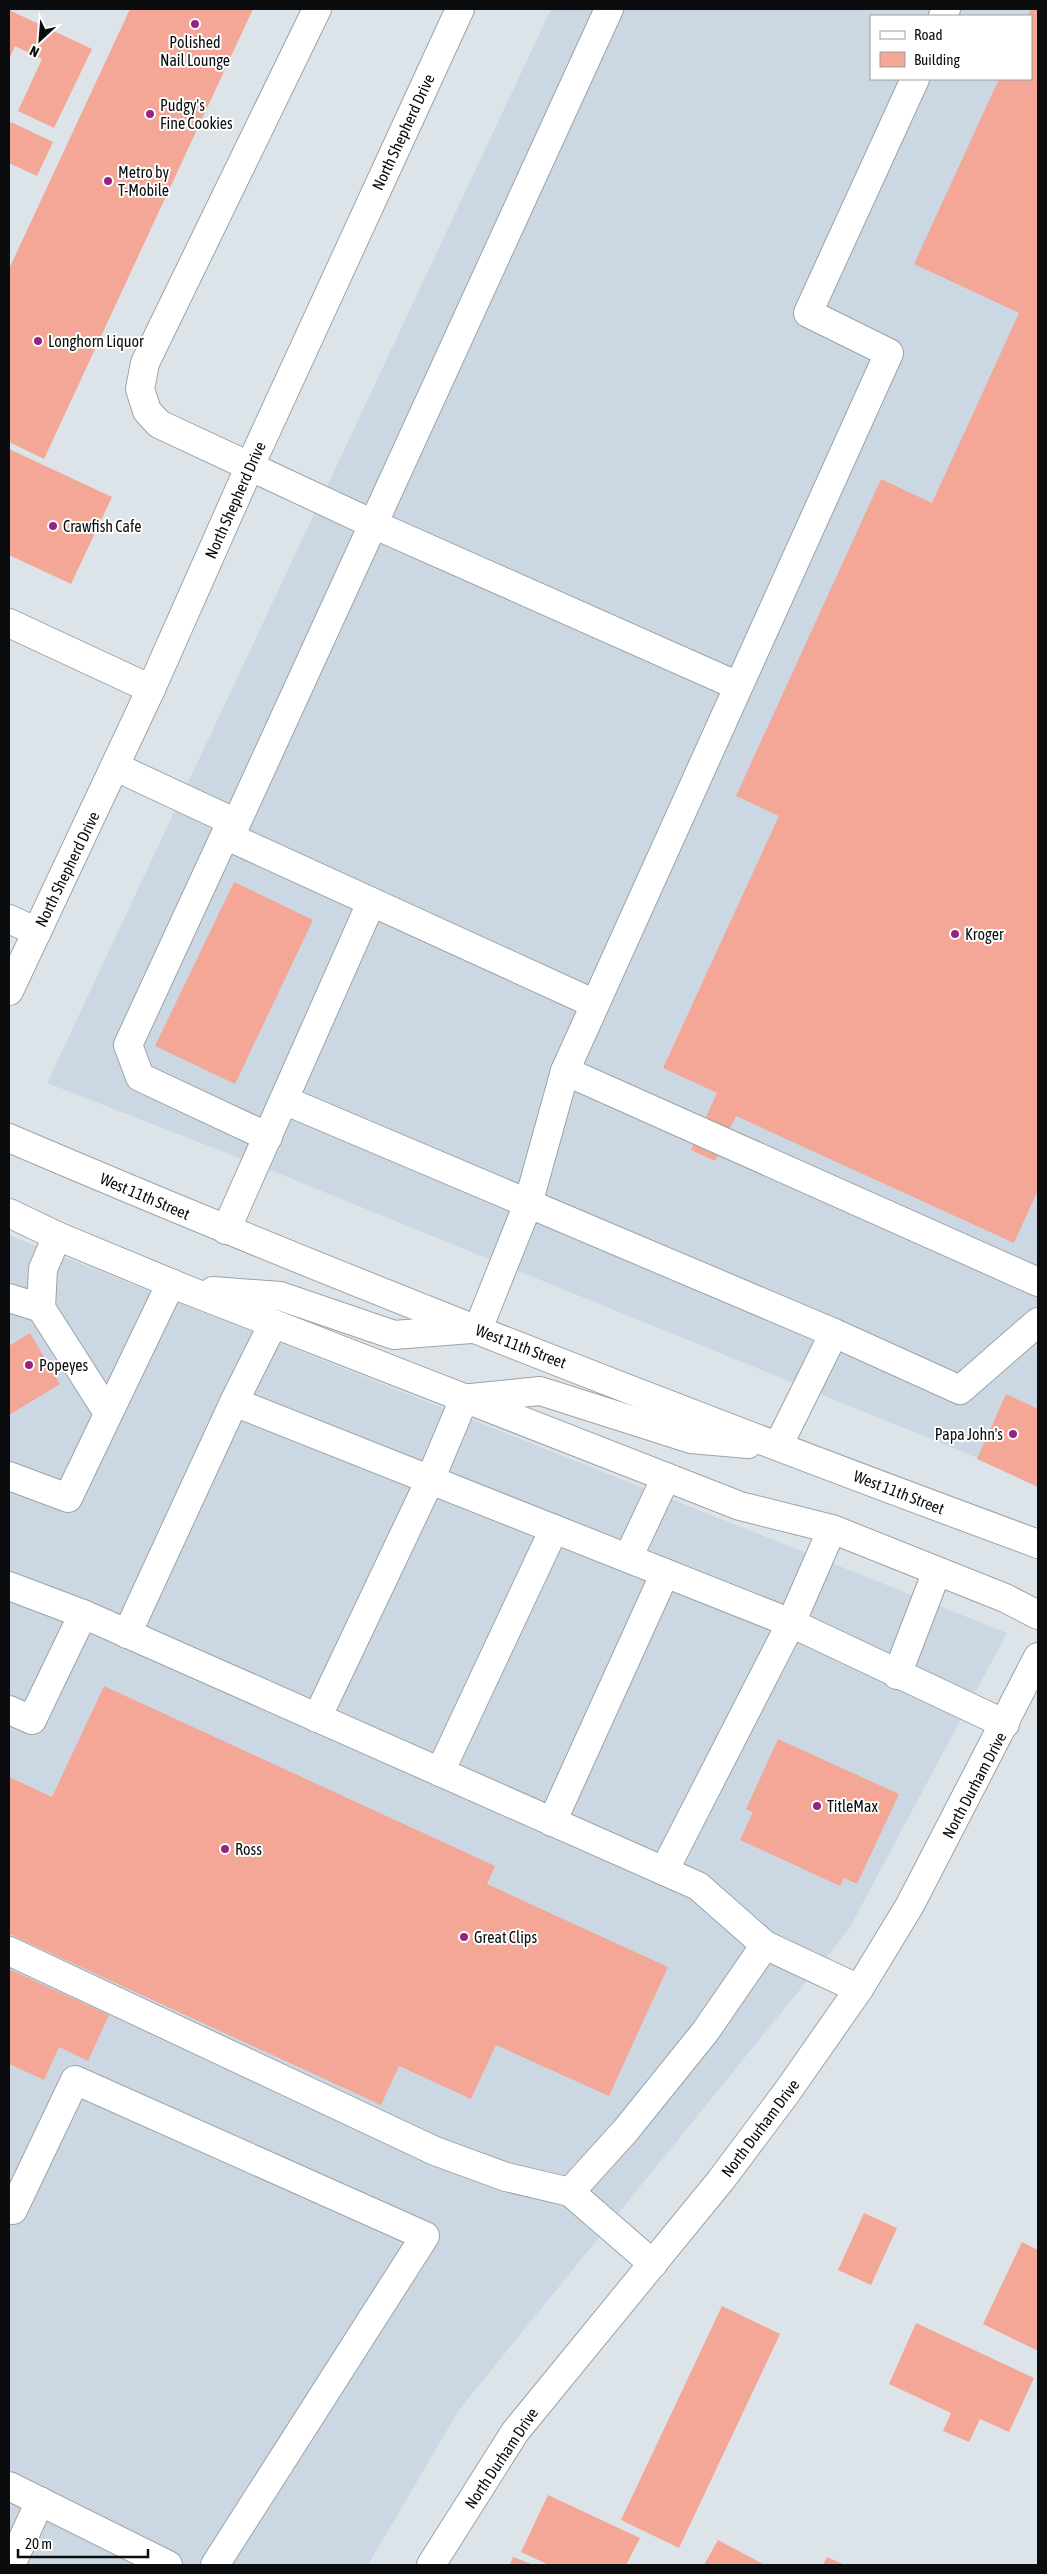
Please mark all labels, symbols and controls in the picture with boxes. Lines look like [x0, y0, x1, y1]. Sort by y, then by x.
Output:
north arrow [15, 15, 65, 65]
legend [870, 15, 1032, 80]
marker: Polished Nail Lounge [189, 18, 201, 30]
text: Road [914, 26, 943, 43]
place label: Polished Nail Lounge [160, 33, 230, 70]
text: N [27, 43, 42, 61]
text: Building [914, 51, 960, 68]
street label: North Shepherd Drive [368, 71, 439, 193]
place label: Pudgy's Fine Cookies [160, 96, 233, 132]
marker: Pudgy's Fine Cookies [144, 108, 156, 120]
place label: Metro by T-Mobile [118, 163, 169, 199]
marker: Metro by T-Mobile [102, 175, 114, 187]
place label: Longhorn Liquor [48, 332, 144, 351]
marker: Longhorn Liquor [32, 335, 44, 347]
street label: North Shepherd Drive [201, 439, 270, 562]
place label: Crawfish Cafe [63, 517, 142, 535]
marker: Crawfish Cafe [47, 520, 59, 532]
street label: North Shepherd Drive [31, 808, 104, 930]
place label: Kroger [965, 925, 1004, 944]
marker: Kroger [949, 928, 961, 940]
street label: West 11th Street [98, 1169, 193, 1223]
street label: West 11th Street [473, 1320, 569, 1372]
place label: Popeyes [39, 1356, 89, 1375]
marker: Popeyes [23, 1359, 35, 1371]
place label: Papa John's [935, 1425, 1003, 1444]
marker: Papa John's [1007, 1428, 1019, 1440]
street label: West 11th Street [851, 1466, 947, 1518]
street label: North Durham Drive [938, 1729, 1010, 1841]
place label: TitleMax [827, 1797, 878, 1815]
marker: TitleMax [811, 1800, 823, 1812]
place label: Ross [235, 1840, 262, 1858]
marker: Ross [219, 1843, 231, 1855]
place label: Great Clips [474, 1928, 537, 1947]
marker: Great Clips [458, 1931, 470, 1943]
street label: North Durham Drive [717, 2076, 803, 2180]
street label: North Durham Drive [461, 2404, 541, 2512]
scale bar [18, 2526, 148, 2558]
text: 20 m [25, 2535, 52, 2552]

